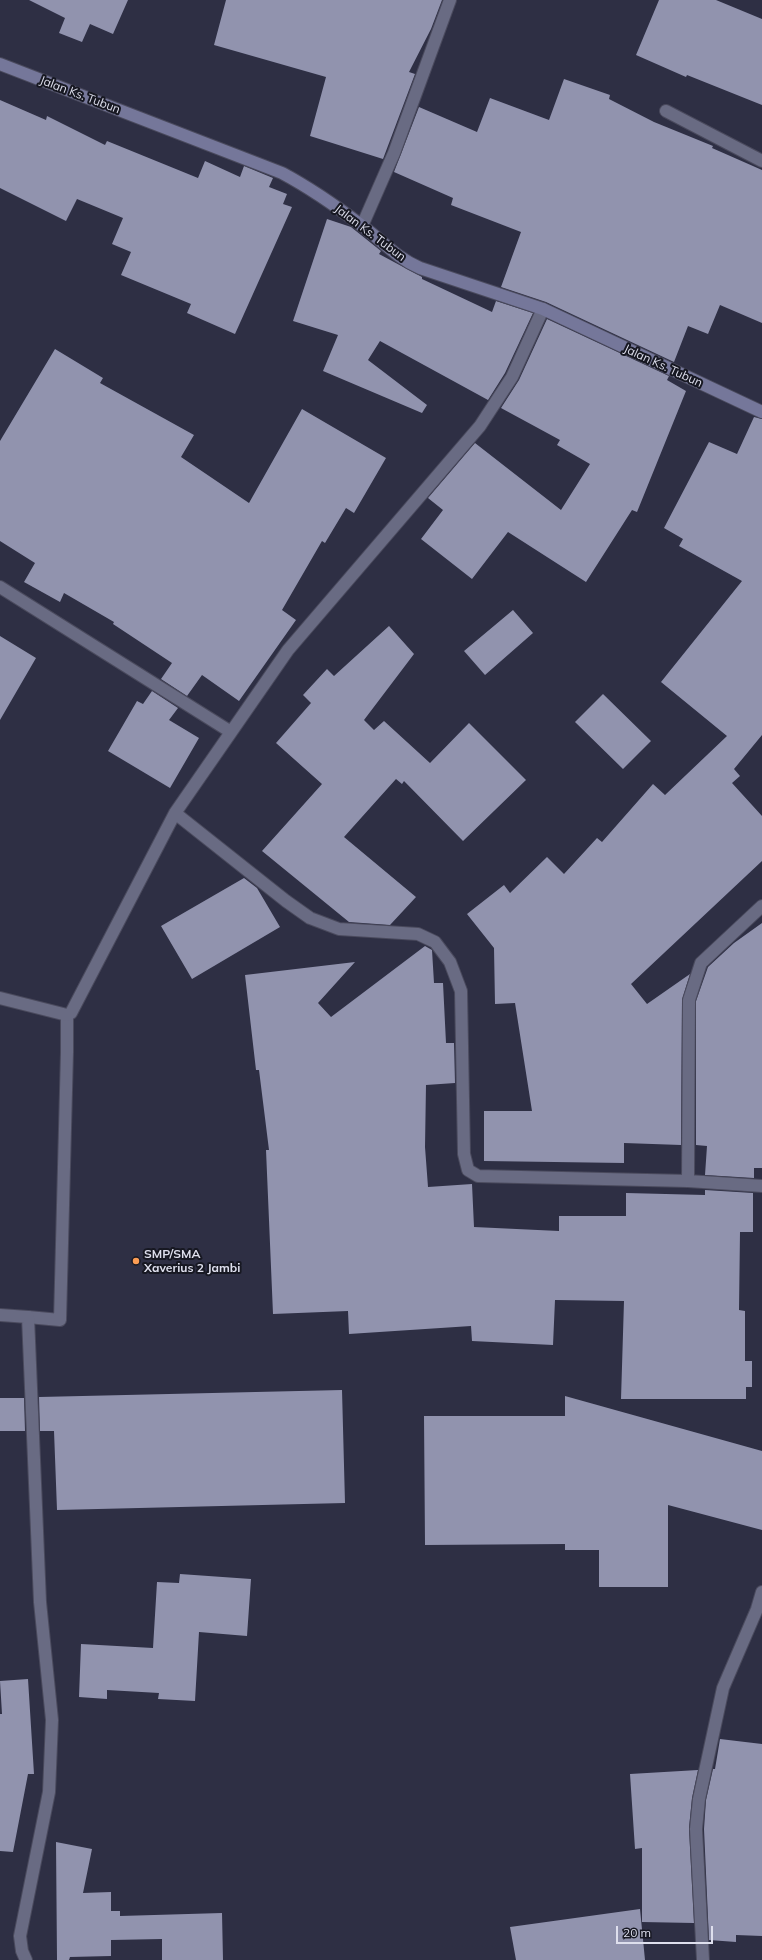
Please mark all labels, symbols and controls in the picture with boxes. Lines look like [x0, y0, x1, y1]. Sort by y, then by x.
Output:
street label: Jalan Ks. Tubun [38, 73, 122, 117]
street label: Jalan Ks. Tubun [332, 202, 408, 264]
street label: Jalan Ks. Tubun [621, 341, 705, 391]
place label: SMP/SMA Xaverius 2 Jambi [144, 1247, 240, 1275]
marker: SMP/SMA Xaverius 2 Jambi [131, 1256, 141, 1266]
scale bar [618, 1918, 715, 1944]
text: 20 m [623, 1925, 651, 1940]

